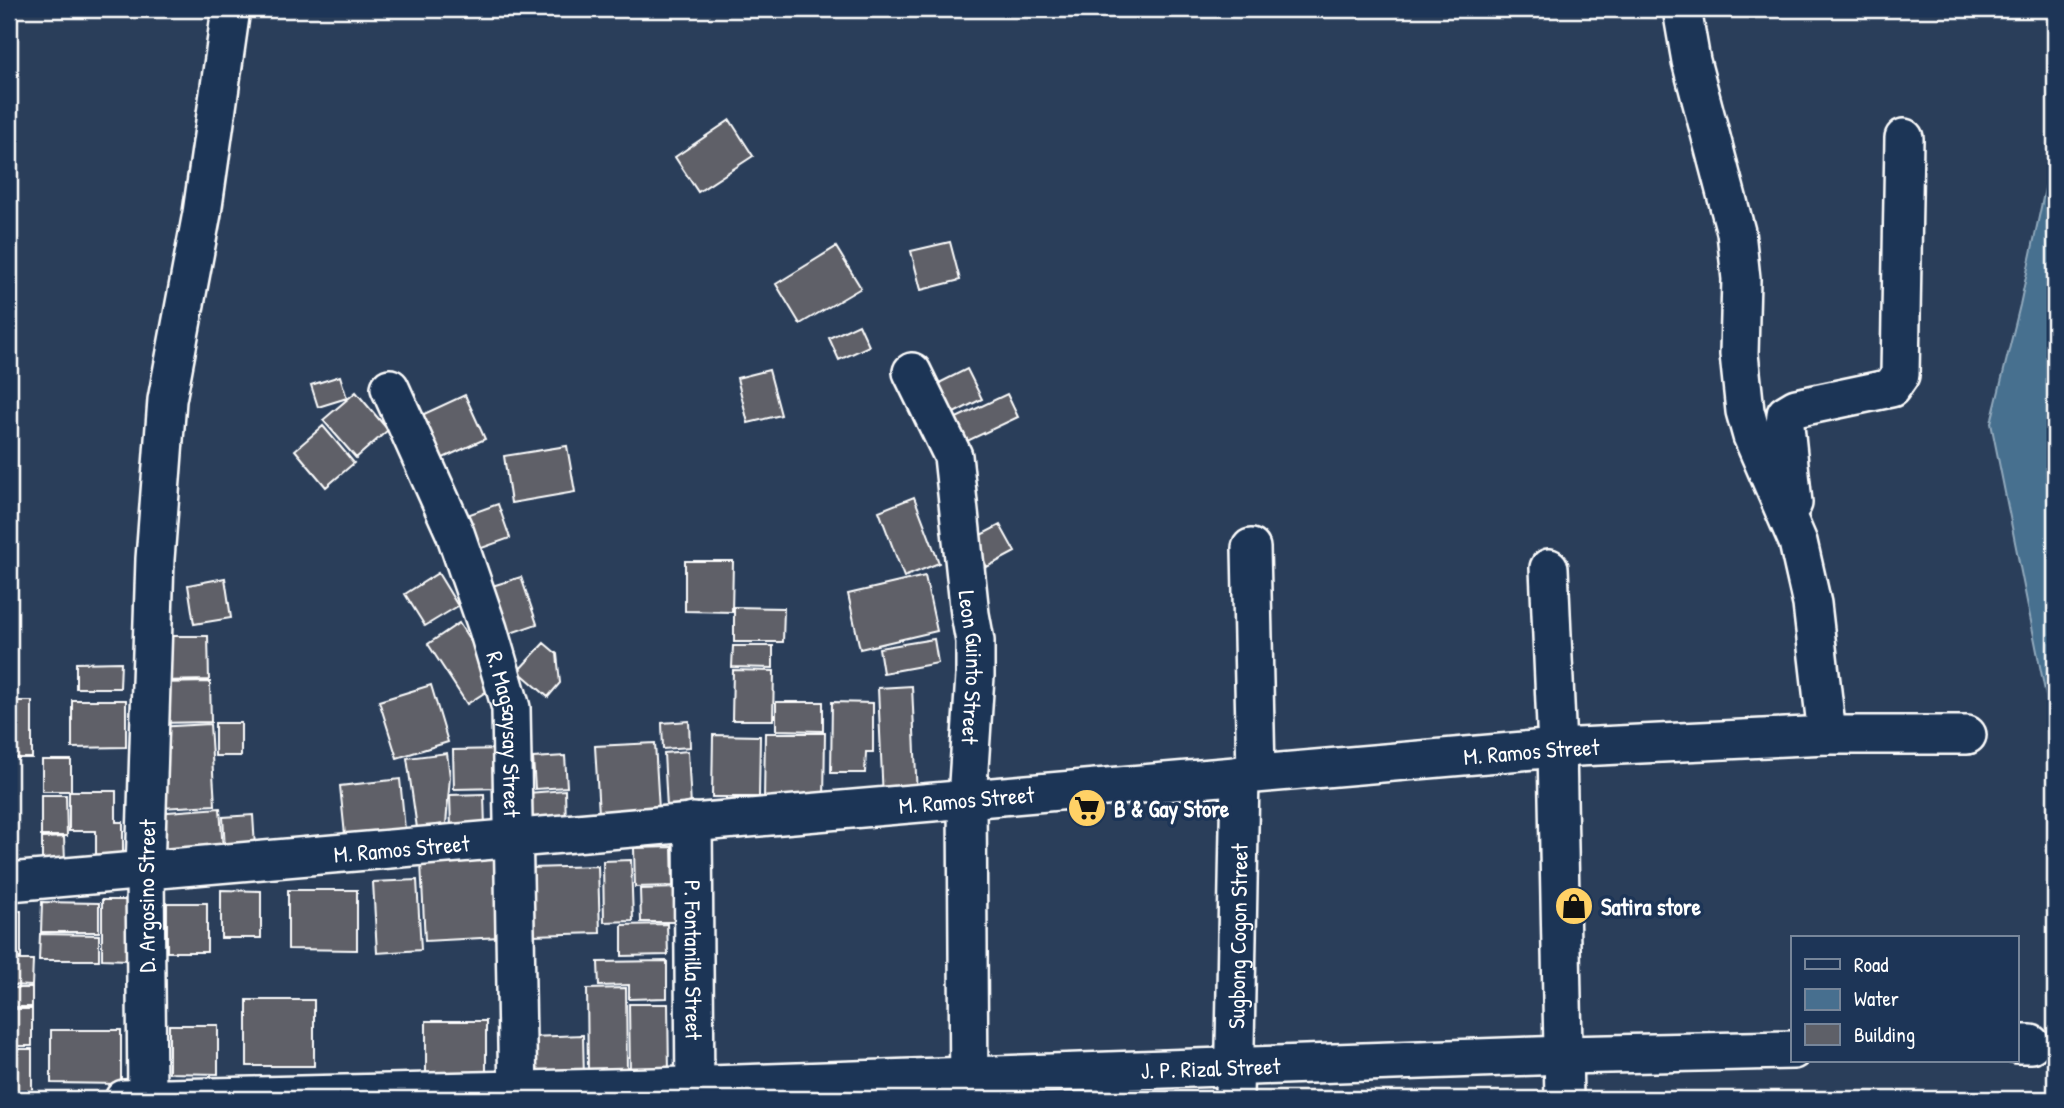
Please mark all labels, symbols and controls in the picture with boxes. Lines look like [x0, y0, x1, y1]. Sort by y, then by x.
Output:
street label: Leon Guinto Street [952, 589, 991, 746]
street label: R. Magsaysay Street [480, 647, 528, 819]
street label: M. Ramos Street [1462, 730, 1601, 772]
street label: M. Ramos Street [897, 778, 1037, 820]
supermarket icon: B & Gay Store [1066, 787, 1108, 829]
place label: B & Gay Store [1114, 793, 1230, 825]
street label: D. Argosino Street [129, 818, 162, 973]
street label: M. Ramos Street [332, 827, 472, 869]
street label: Sugbong Cogon Street [1220, 842, 1254, 1029]
street label: P. Fontanilla Street [678, 880, 710, 1041]
shop icon: Satira store [1553, 885, 1595, 927]
place label: Satira store [1601, 891, 1702, 922]
legend [1791, 936, 2018, 1062]
text: Road [1854, 950, 1888, 979]
text: Water [1854, 984, 1899, 1013]
text: Building [1854, 1020, 1915, 1049]
street label: J. P. Rizal Street [1140, 1049, 1282, 1085]

